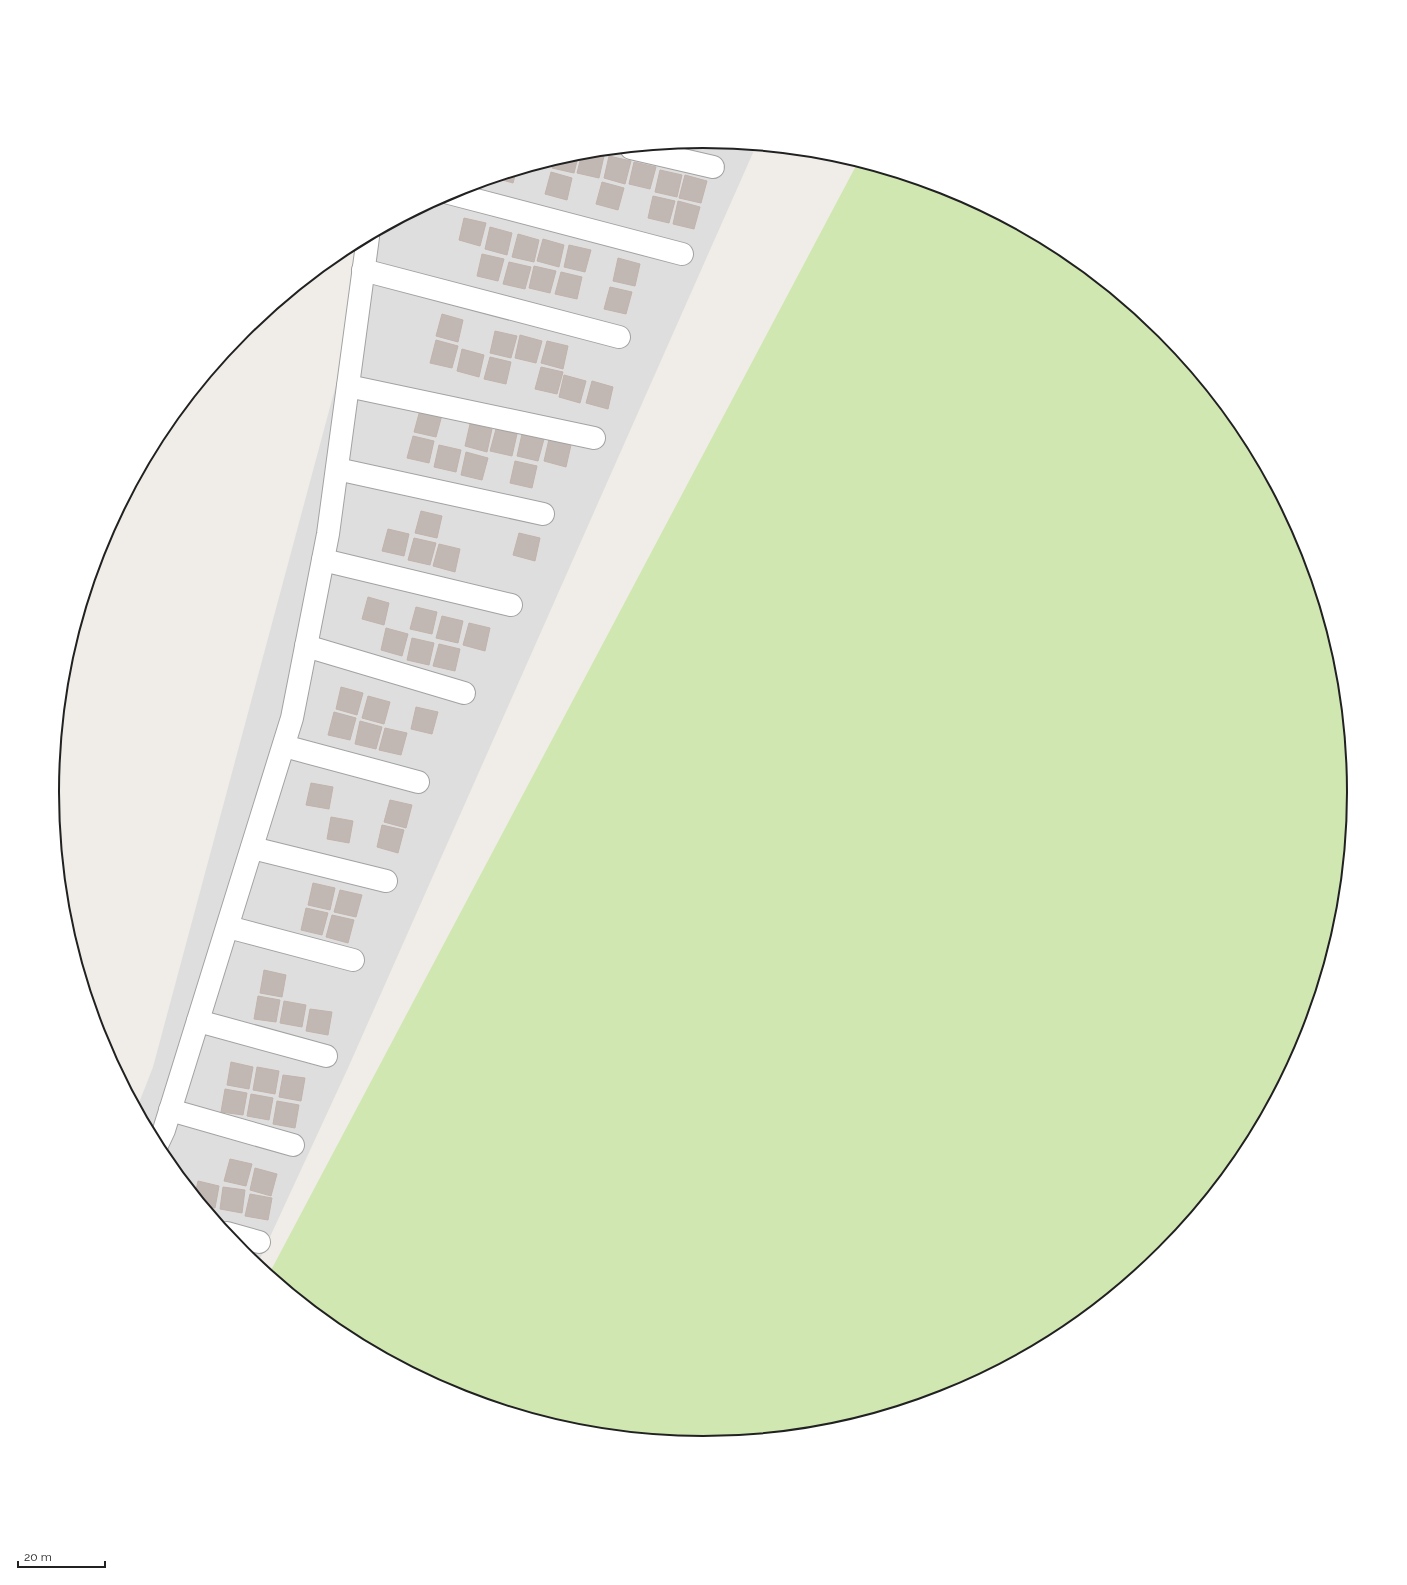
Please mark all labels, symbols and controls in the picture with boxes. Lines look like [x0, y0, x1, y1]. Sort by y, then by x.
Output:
scale bar [18, 1543, 105, 1569]
text: 20 m [24, 1550, 52, 1564]

